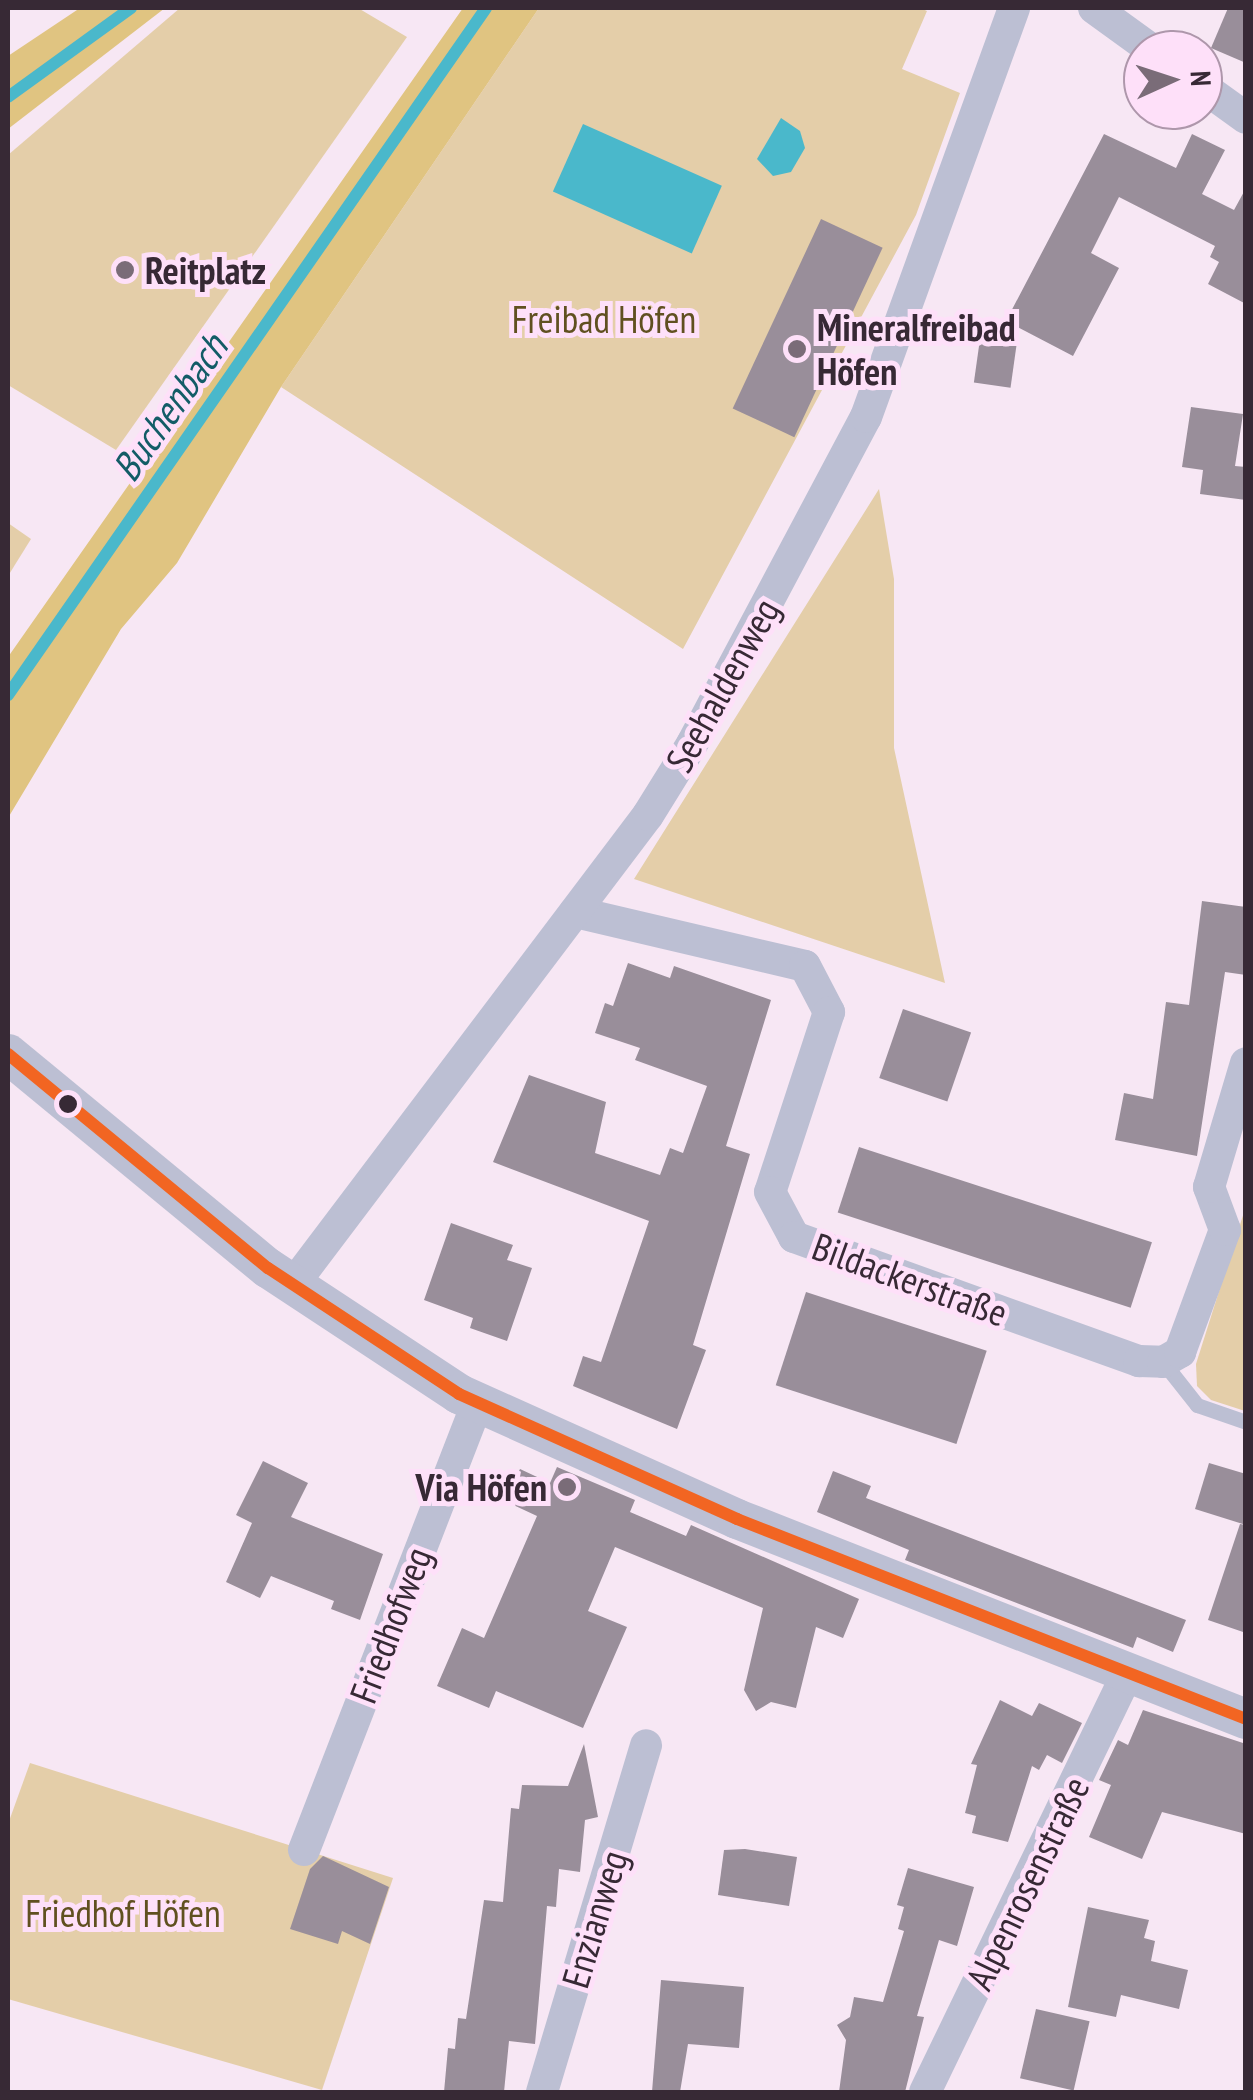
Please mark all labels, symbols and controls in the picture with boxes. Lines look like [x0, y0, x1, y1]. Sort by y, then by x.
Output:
north arrow [1123, 30, 1223, 130]
text: N [1183, 70, 1220, 87]
place label: Reitplatz [145, 247, 266, 293]
marker: Reitplatz [114, 259, 136, 281]
park label: Freibad Höfen [512, 296, 696, 342]
place label: Mineralfreibad Höfen [817, 304, 1016, 394]
water label: Buchenbach [101, 325, 237, 489]
marker: Mineralfreibad Höfen [786, 338, 808, 360]
street label: Seehaldenweg [656, 590, 788, 780]
unlabelled marker [58, 1094, 78, 1114]
street label: Bildackerstraße [806, 1223, 1014, 1335]
place label: Via Höfen [416, 1464, 547, 1510]
marker: Via Höfen [556, 1476, 578, 1498]
street label: Friedhofweg [340, 1541, 440, 1709]
street label: Alpenrosenstraße [956, 1769, 1098, 1997]
street label: Enzianweg [552, 1845, 636, 1993]
park label: Friedhof Höfen [25, 1890, 221, 1936]

